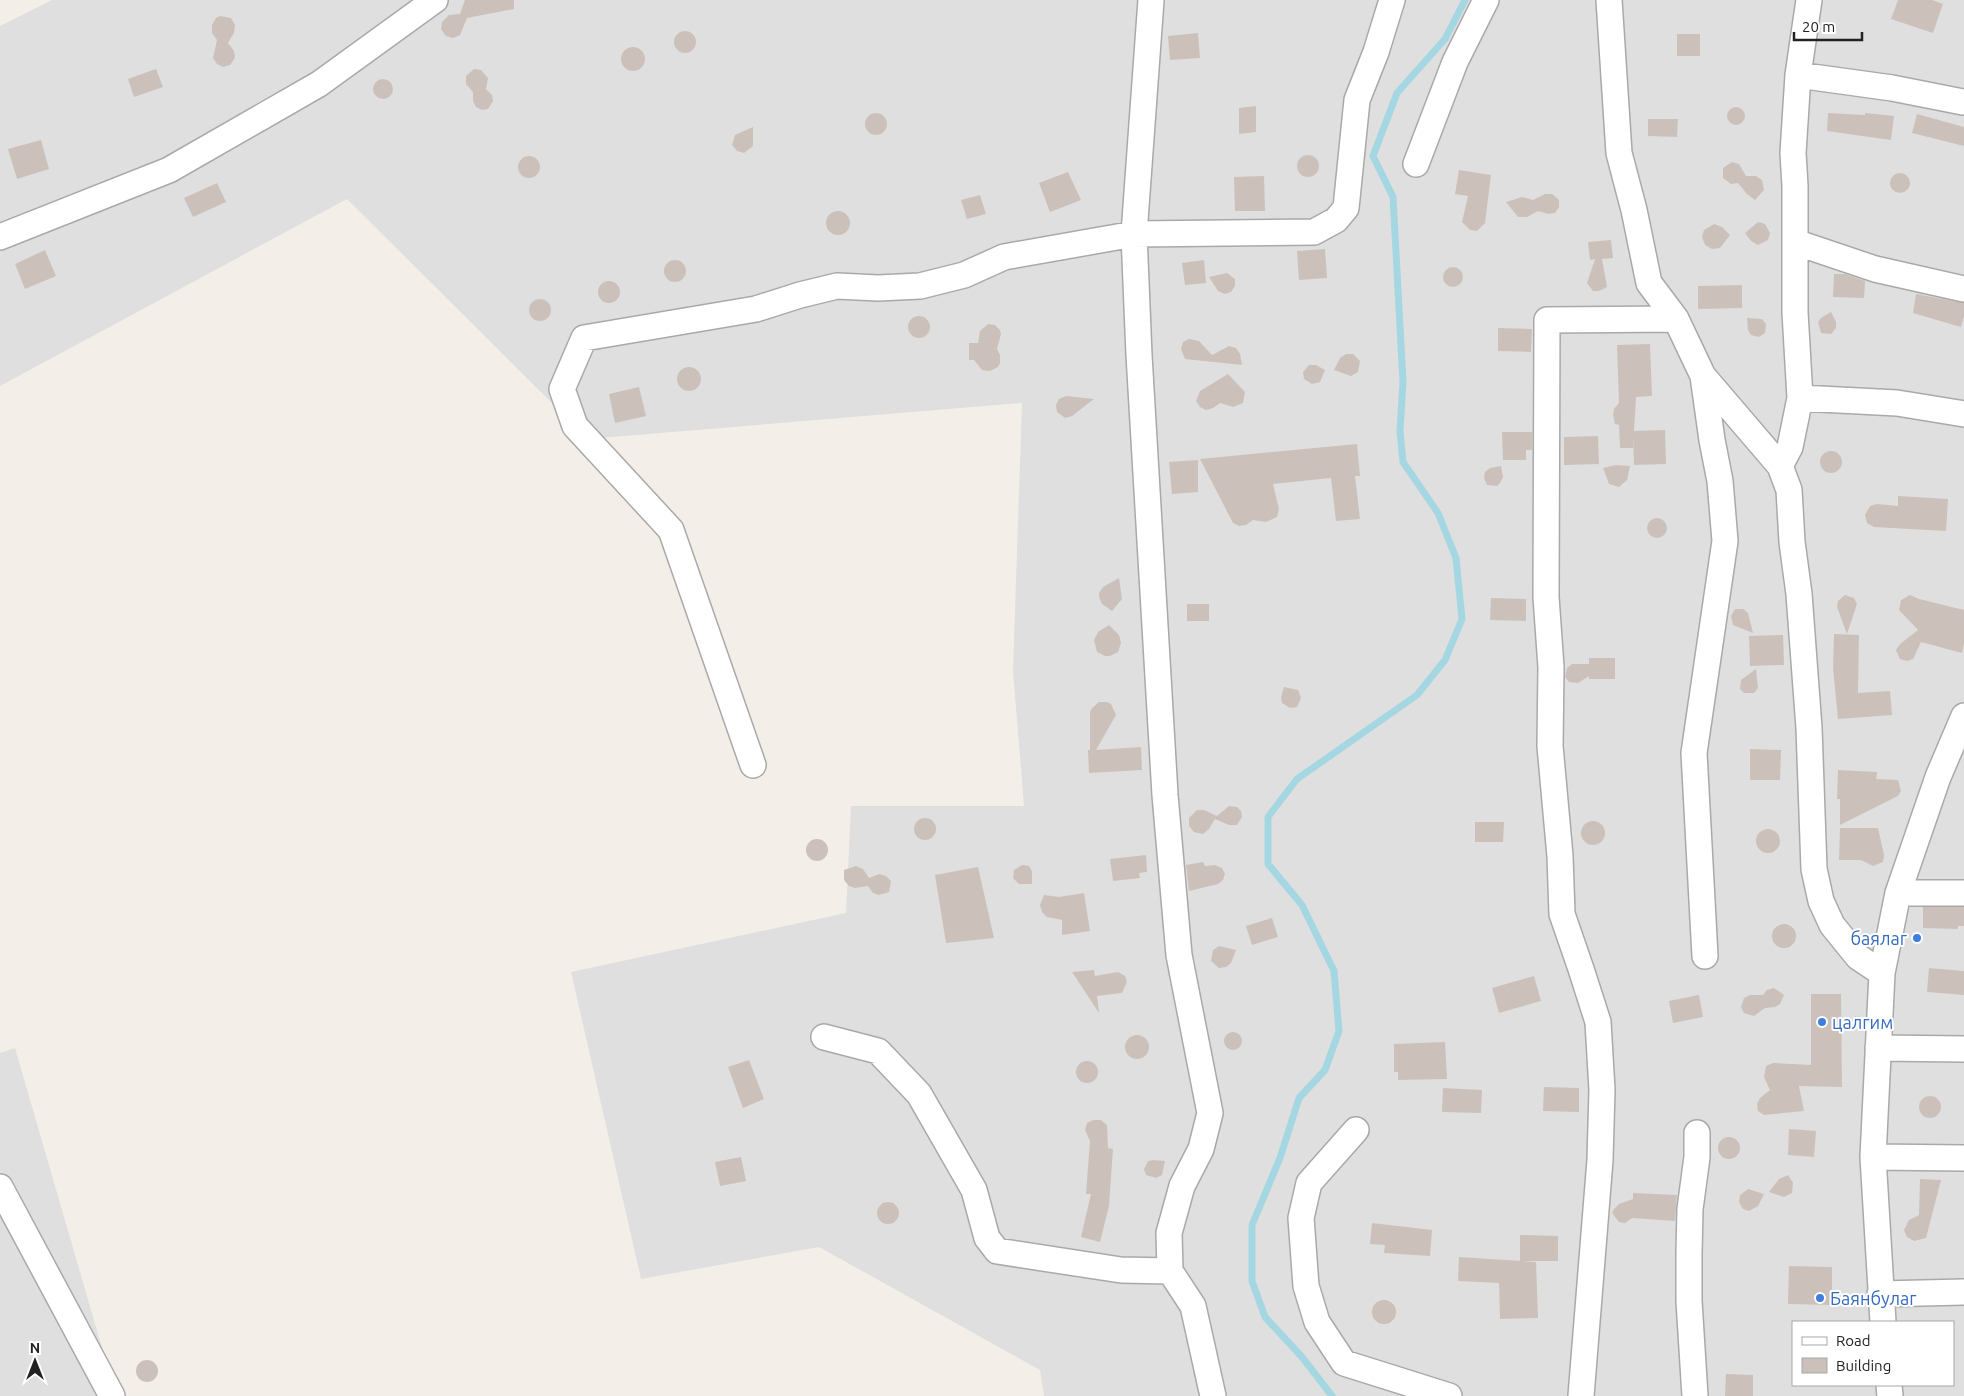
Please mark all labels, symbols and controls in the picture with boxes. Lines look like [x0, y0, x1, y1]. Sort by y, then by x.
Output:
scale bar [1794, 10, 1862, 42]
text: 20 m [1802, 18, 1835, 35]
place label: баялаг [1850, 928, 1907, 948]
marker: баялаг [1911, 932, 1923, 944]
place label: цалгим [1832, 1012, 1893, 1032]
marker: цалгим [1816, 1016, 1828, 1028]
place label: Баянбулаг [1830, 1288, 1916, 1308]
marker: Баянбулаг [1814, 1292, 1826, 1304]
legend [1792, 1321, 1954, 1386]
text: Road [1836, 1332, 1871, 1349]
north arrow [10, 1336, 60, 1386]
text: N [30, 1340, 40, 1356]
text: Building [1836, 1357, 1891, 1374]

